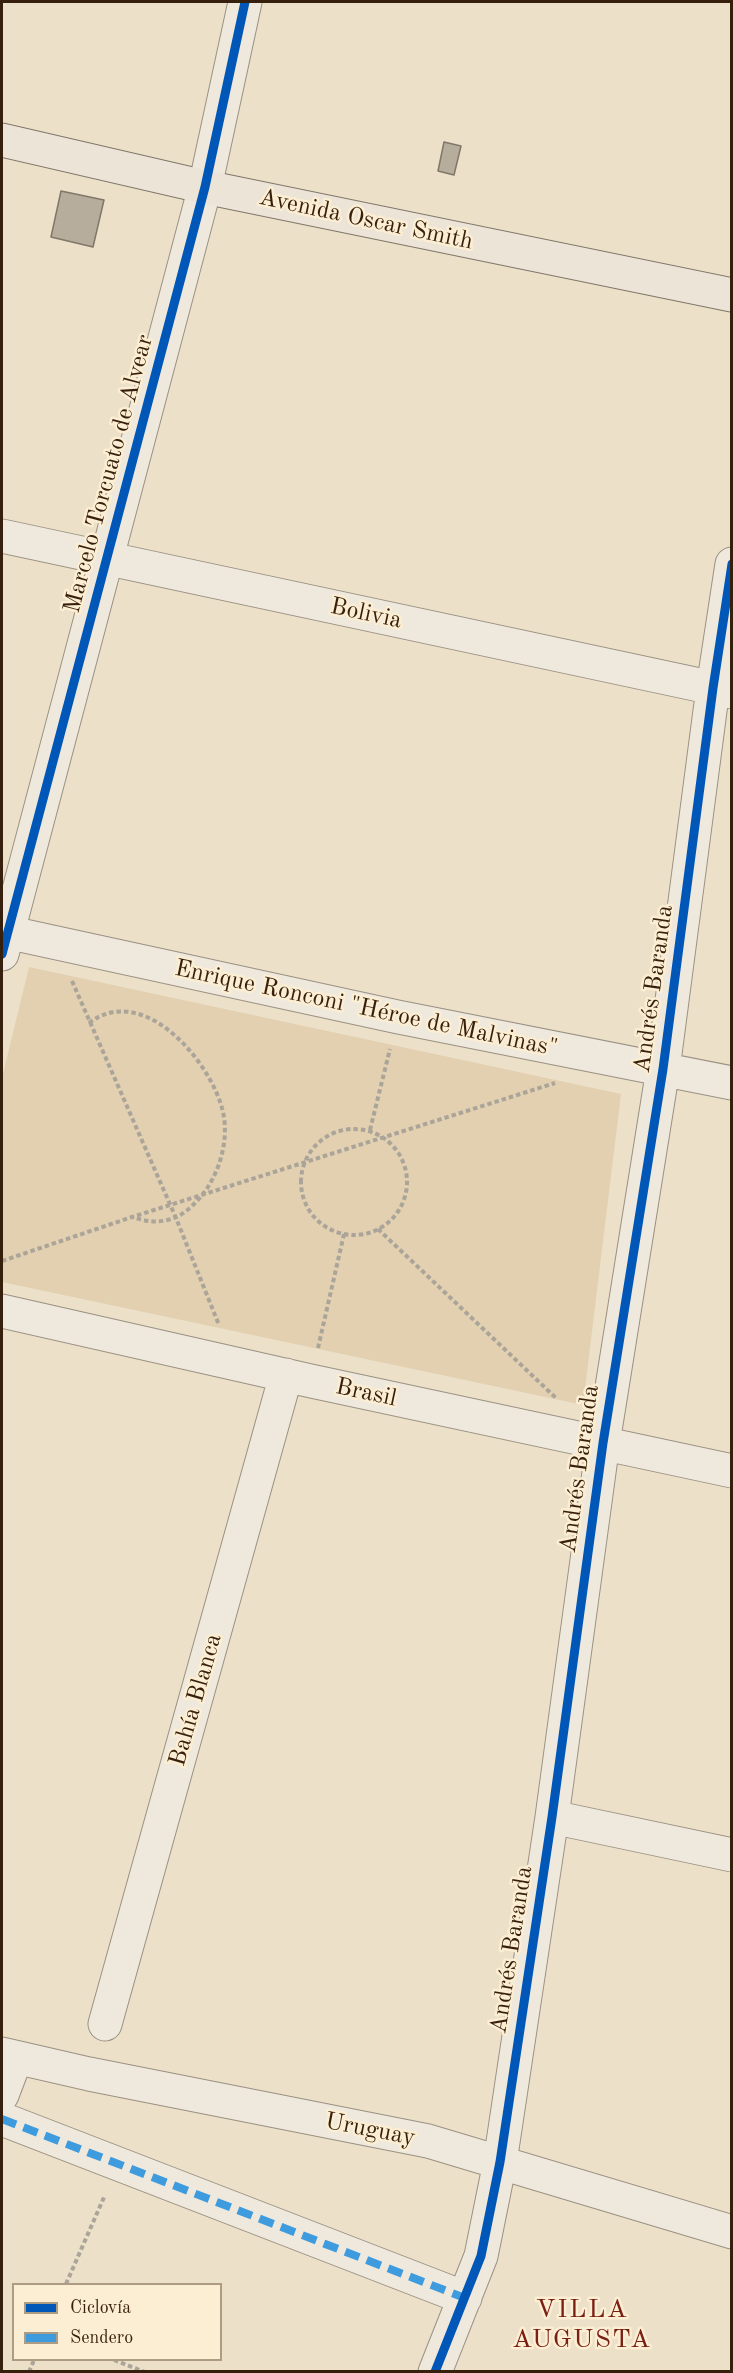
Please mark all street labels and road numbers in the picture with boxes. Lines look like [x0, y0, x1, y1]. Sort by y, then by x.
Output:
street label: Avenida Oscar Smith [256, 183, 476, 257]
street label: Marcelo Torcuato de Alvear [58, 332, 160, 616]
street label: Bolivia [328, 592, 404, 636]
street label: Andrés Baranda [628, 903, 680, 1075]
street label: Enrique Ronconi "Héroe de Malvinas" [172, 954, 560, 1064]
street label: Brasil [333, 1373, 399, 1413]
street label: Andrés Baranda [554, 1383, 606, 1555]
street label: Bahía Blanca [163, 1630, 229, 1770]
street label: Andrés Baranda [485, 1864, 539, 2036]
street label: Uruguay [322, 2107, 418, 2153]

